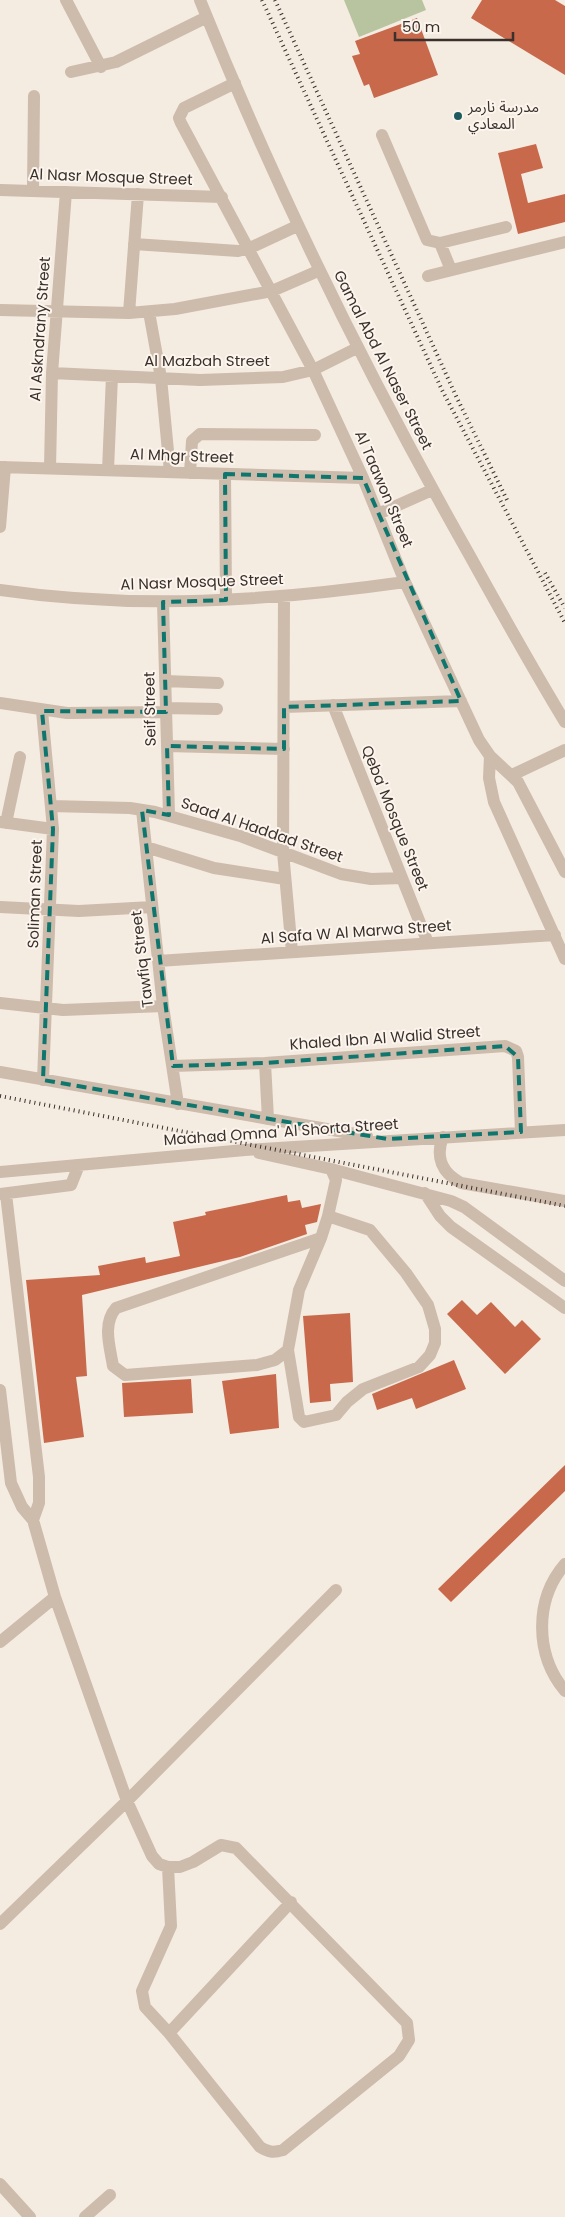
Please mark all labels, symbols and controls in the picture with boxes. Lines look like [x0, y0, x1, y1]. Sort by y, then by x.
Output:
scale bar [395, 10, 512, 42]
text: 50 m [402, 16, 440, 37]
place label: مدرسة نارمر المعادي [467, 96, 539, 135]
marker: مدرسة نارمر المعادي [452, 110, 464, 122]
street label: Al Nasr Mosque Street [29, 163, 193, 190]
street label: Al Askndrany Street [24, 256, 55, 402]
street label: Gamal Abd Al Naser Street [329, 267, 438, 453]
street label: Al Mazbah Street [144, 350, 270, 371]
street label: Al Taawon Street [350, 427, 419, 551]
street label: Al Mhgr Street [130, 443, 234, 468]
street label: Al Nasr Mosque Street [120, 568, 284, 595]
street label: Seif Street [138, 672, 161, 747]
street label: Qeba' Mosque Street [357, 742, 434, 894]
street label: Saad Al Haddad Street [178, 792, 346, 867]
street label: Soliman Street [22, 839, 47, 949]
street label: Tawfiq Street [125, 910, 158, 1009]
street label: Al Safa W Al Marwa Street [260, 914, 452, 949]
street label: Khaled Ibn Al Walid Street [289, 1020, 481, 1055]
street label: Maahad Omna' Al Shorta Street [163, 1113, 399, 1150]

